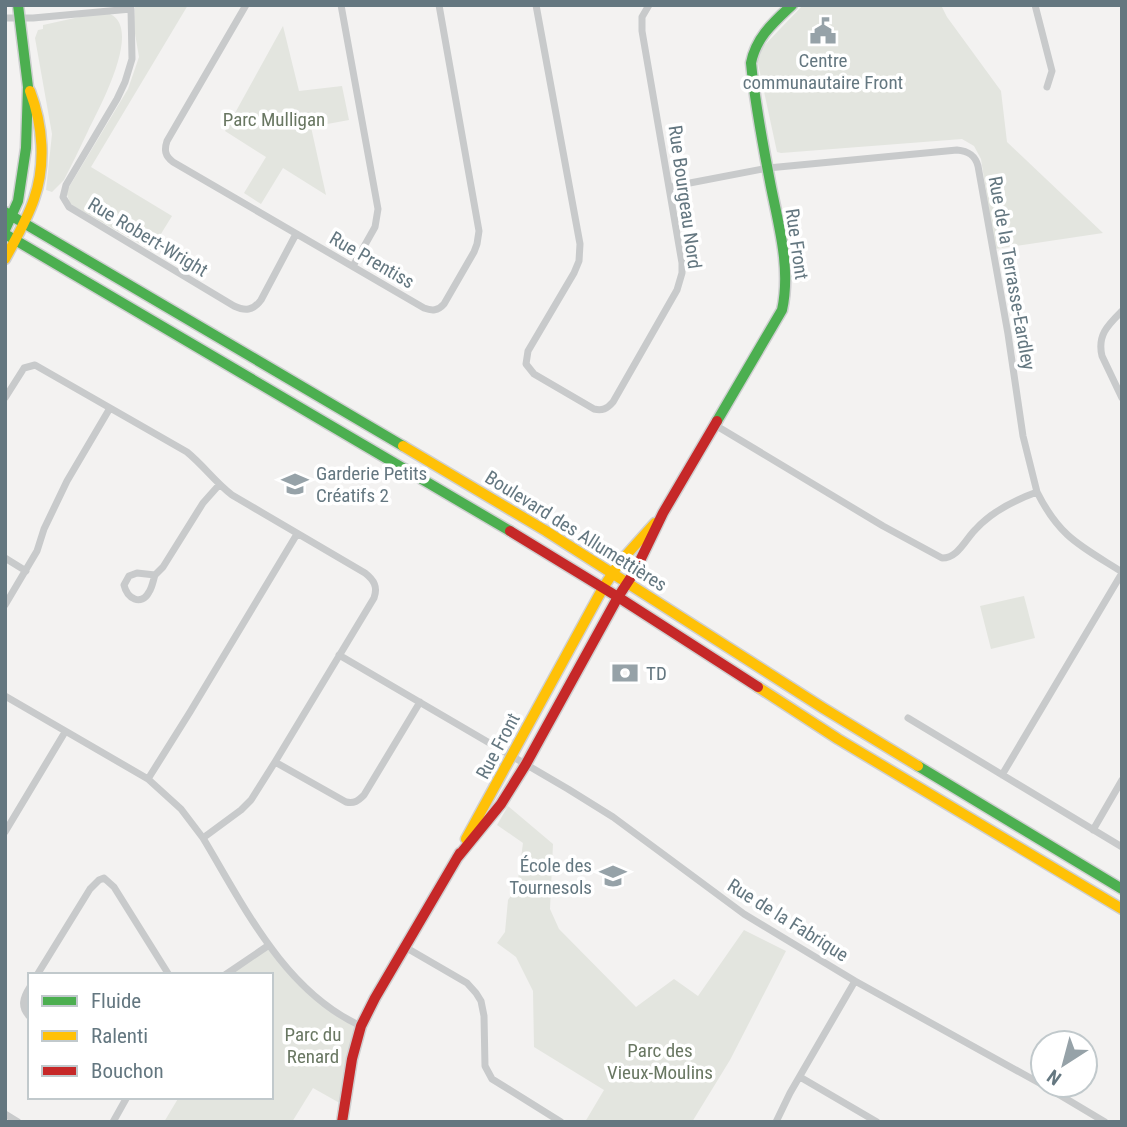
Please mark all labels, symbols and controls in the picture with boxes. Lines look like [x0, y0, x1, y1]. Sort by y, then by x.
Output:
public building icon: Centre communautaire Front [808, 16, 838, 46]
place label: Centre communautaire Front [743, 49, 903, 94]
park label: Parc Mulligan [223, 108, 325, 131]
street label: Rue Bourgeau Nord [664, 124, 706, 270]
street label: Rue de la Terrasse-Eardley [984, 174, 1040, 372]
street label: Rue Robert-Wright [84, 192, 212, 282]
street label: Rue Front [781, 207, 813, 281]
street label: Rue Prentiss [325, 227, 419, 293]
place label: Garderie Petits Créatifs 2 [316, 462, 427, 507]
street label: Boulevard des Allumettières [481, 466, 671, 596]
school or university icon: Garderie Petits Créatifs 2 [280, 469, 310, 499]
bank icon: TD [610, 658, 640, 688]
place label: TD [646, 662, 667, 685]
street label: Rue Front [471, 709, 525, 783]
place label: École des Tournesols [509, 854, 592, 899]
school or university icon: École des Tournesols [598, 861, 628, 891]
street label: Rue de la Fabrique [723, 874, 853, 966]
legend [28, 973, 273, 1099]
text: Fluide [91, 989, 141, 1013]
park label: Parc du Renard [285, 1023, 341, 1068]
text: Ralenti [91, 1024, 148, 1048]
north arrow [1029, 1029, 1099, 1099]
park label: Parc des Vieux-Moulins [607, 1039, 713, 1084]
text: Bouchon [91, 1059, 164, 1083]
text: N [1043, 1065, 1066, 1090]

